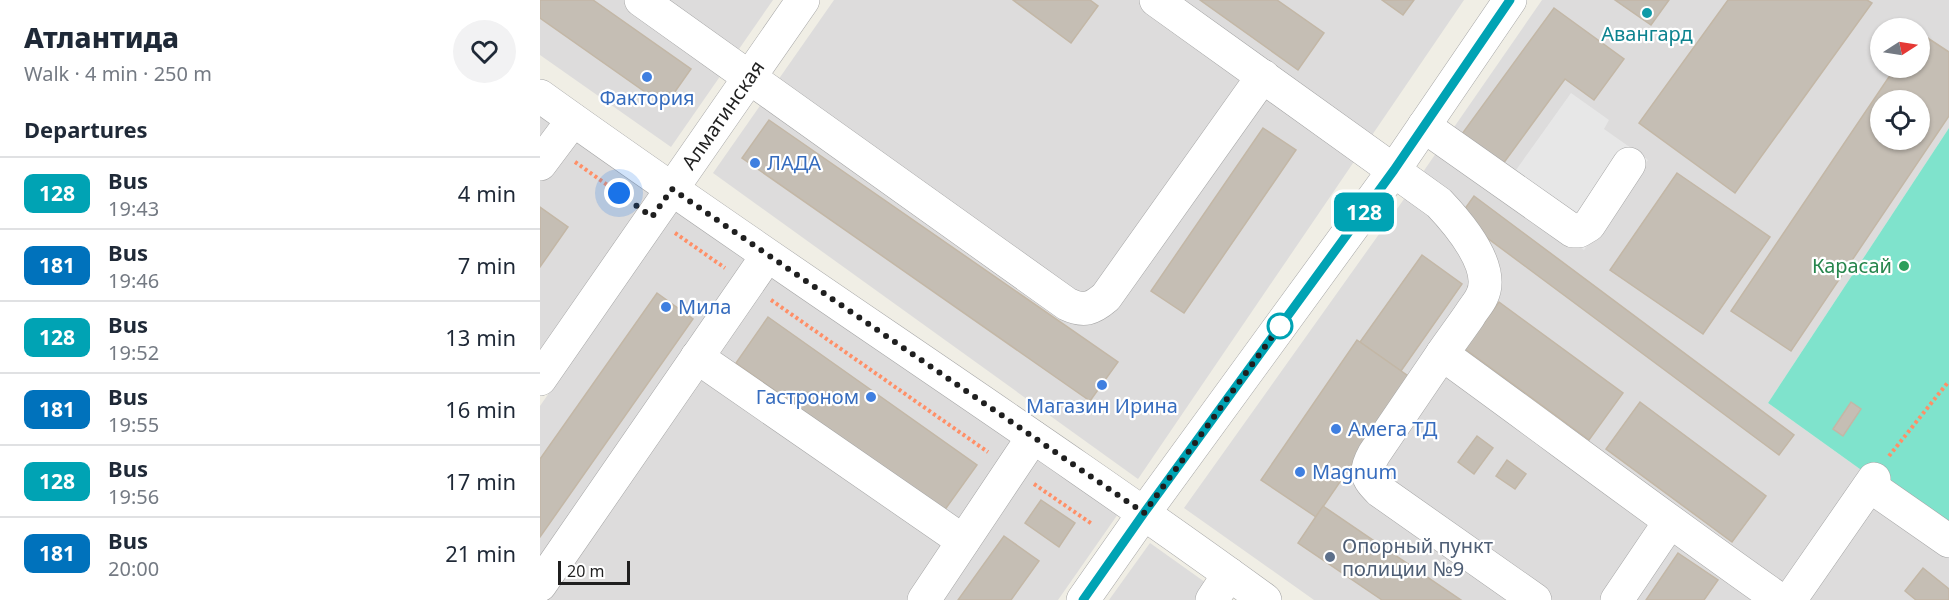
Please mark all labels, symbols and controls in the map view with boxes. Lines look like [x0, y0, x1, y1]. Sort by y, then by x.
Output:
marker: Авангард [1640, 6, 1654, 20]
text: Атлантида [24, 18, 179, 56]
north arrow [1870, 18, 1930, 78]
map controls [1870, 18, 1930, 150]
button: heart [453, 20, 516, 83]
place label: Авангард [1601, 20, 1693, 47]
street label: Алматинская [675, 55, 770, 175]
text: Walk · 4 min · 250 m [24, 60, 212, 87]
marker: Фактория [640, 70, 654, 84]
place label: Фактория [599, 84, 695, 111]
button: locate [1870, 90, 1930, 150]
text: Departures [24, 114, 148, 144]
place label: ЛАДА [767, 149, 821, 176]
marker: ЛАДА [748, 156, 762, 170]
text: Bus [108, 165, 148, 195]
text: 4 min [458, 178, 516, 208]
your location [604, 178, 634, 208]
text: 128 [39, 179, 75, 207]
line badge: 128 [1330, 192, 1398, 232]
text: 19:43 [108, 195, 159, 222]
text: 128 [1346, 198, 1382, 226]
text: Bus [108, 237, 148, 267]
text: 7 min [458, 250, 516, 280]
text: 181 [39, 251, 75, 279]
place label: Карасай [1812, 252, 1892, 279]
marker: Карасай [1897, 259, 1911, 273]
text: 19:46 [108, 267, 159, 294]
place label: Мила [678, 293, 731, 320]
marker: Мила [659, 300, 673, 314]
text: Bus [108, 309, 148, 339]
unlabelled marker [1267, 313, 1293, 339]
text: 13 min [445, 322, 516, 352]
text: 128 [39, 323, 75, 351]
text: 19:52 [108, 339, 159, 366]
marker: Магазин Ирина [1095, 378, 1109, 392]
text: Bus [108, 381, 148, 411]
place label: Гастроном [756, 383, 859, 410]
marker: Гастроном [864, 390, 878, 404]
place label: Магазин Ирина [1026, 392, 1178, 419]
text: 16 min [445, 394, 516, 424]
text: 181 [39, 395, 75, 423]
text: 19:55 [108, 411, 159, 438]
place label: Амега ТД [1348, 415, 1438, 442]
marker: Амега ТД [1329, 422, 1343, 436]
text: Bus [108, 453, 148, 483]
place label: Magnum [1312, 458, 1397, 485]
marker: Magnum [1293, 465, 1307, 479]
text: 17 min [445, 466, 516, 496]
text: 128 [39, 467, 75, 495]
text: 19:56 [108, 483, 159, 510]
text: Bus [108, 525, 148, 555]
place label: Опорный пункт полиции №9 [1342, 532, 1493, 582]
text: 21 min [445, 538, 516, 568]
text: 181 [39, 539, 75, 567]
marker: Опорный пункт полиции №9 [1323, 550, 1337, 564]
text: 20:00 [108, 555, 159, 582]
scale bar [558, 558, 630, 586]
text: 20 m [567, 560, 604, 582]

